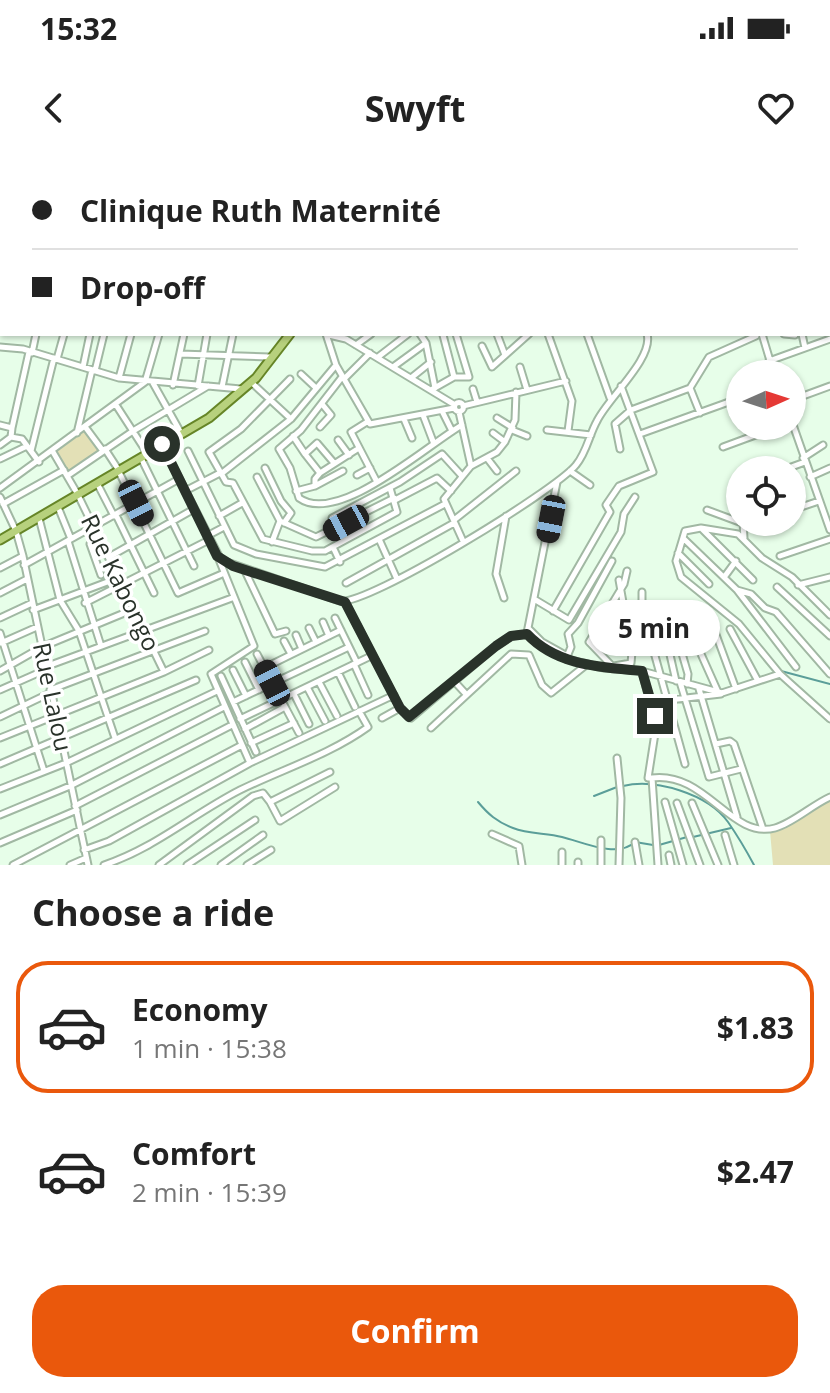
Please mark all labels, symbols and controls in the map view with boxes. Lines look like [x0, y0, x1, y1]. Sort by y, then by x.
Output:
text: 15:32 [40, 8, 117, 49]
text: Swyft [365, 84, 465, 133]
icon: back [32, 86, 76, 130]
icon: heart [754, 86, 798, 130]
text: Clinique Ruth Maternité [80, 190, 441, 231]
text: Drop-off [80, 267, 205, 308]
north arrow [726, 360, 806, 440]
map controls [726, 360, 806, 536]
route start [144, 426, 180, 462]
button: locate [726, 456, 806, 536]
car [115, 476, 157, 530]
car [535, 493, 567, 545]
car [319, 501, 373, 545]
street label: Rue Kabongo [74, 508, 169, 656]
callout: 5 min [589, 600, 721, 656]
text: 5 min [618, 610, 690, 646]
street label: Rue Lalou [26, 639, 81, 754]
car [250, 656, 294, 710]
route end [637, 698, 673, 734]
text: Choose a ride [32, 888, 274, 937]
text: Economy [132, 989, 268, 1030]
icon: car [36, 991, 108, 1063]
text: $1.83 [717, 1007, 794, 1048]
text: 1 min · 15:38 [132, 1030, 287, 1066]
text: Comfort [132, 1133, 256, 1174]
icon: car [36, 1135, 108, 1207]
text: $2.47 [717, 1151, 794, 1192]
text: 2 min · 15:39 [132, 1174, 287, 1210]
button: Confirm [32, 1285, 798, 1377]

